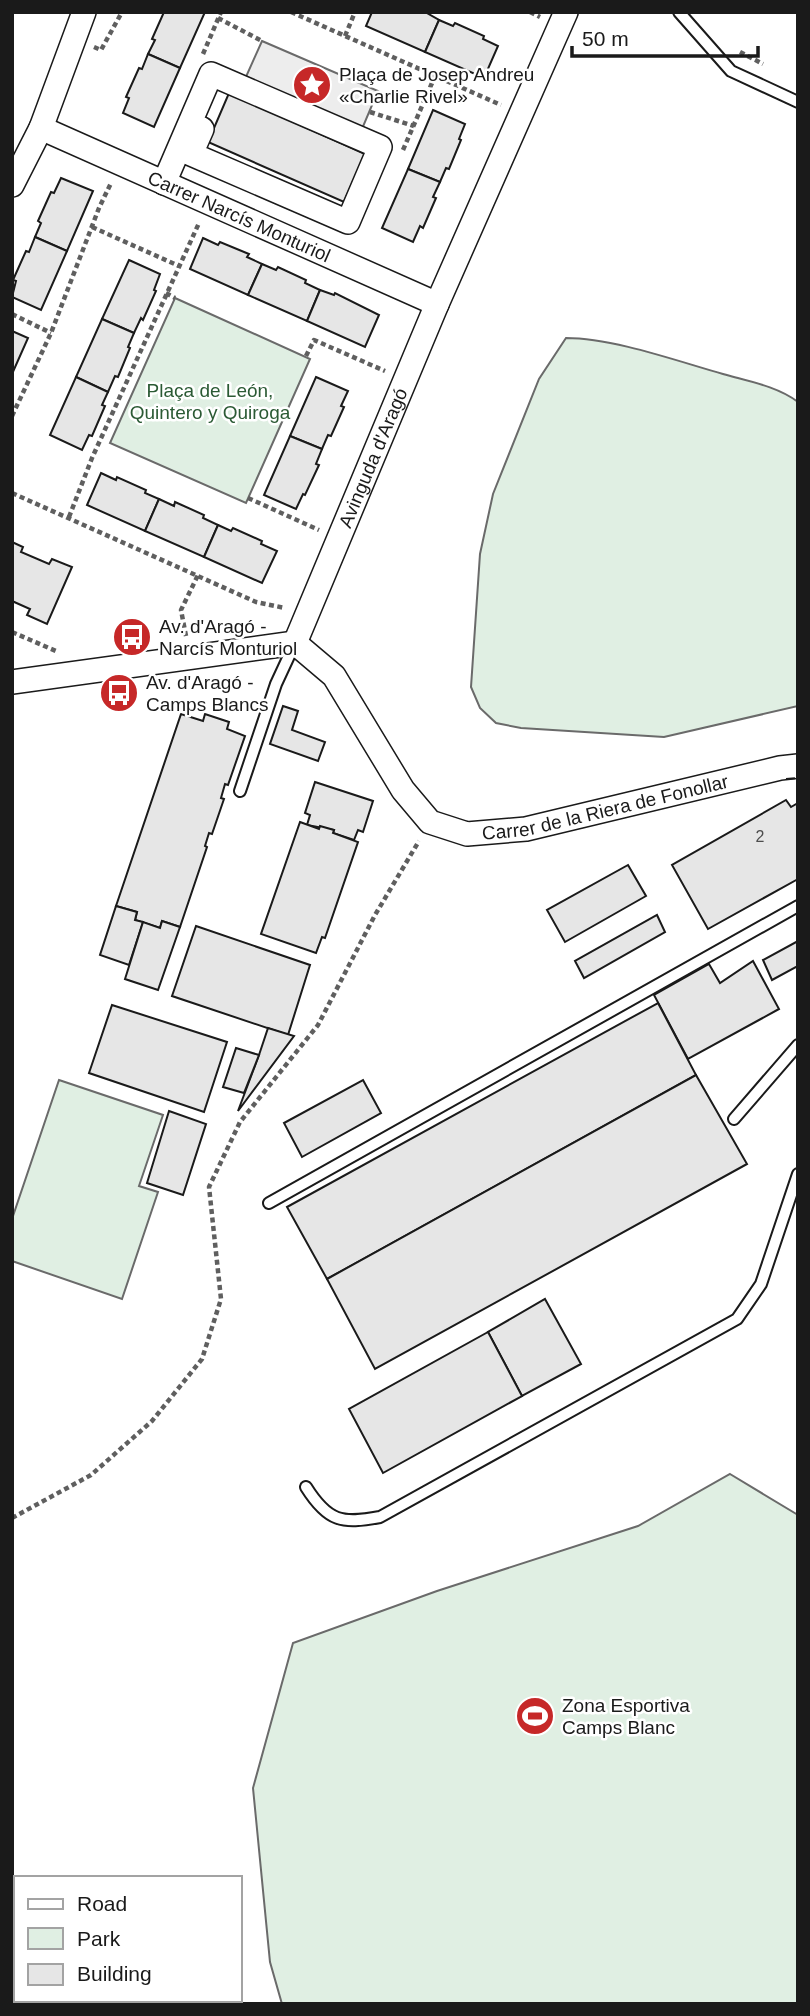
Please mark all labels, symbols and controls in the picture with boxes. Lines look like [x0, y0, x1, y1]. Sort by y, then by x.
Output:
scale bar [572, 14, 758, 58]
text: 50 m [582, 27, 629, 50]
place icon: Plaça de Josep Andreu «Charlie Rivel» [291, 64, 333, 106]
place label: Plaça de Josep Andreu «Charlie Rivel» [339, 64, 534, 107]
street label: Carrer Narcís Monturiol [145, 166, 334, 266]
park label: Plaça de León, Quintero y Quiroga [130, 380, 291, 423]
street label: Avinguda d'Aragó [334, 385, 411, 530]
bus stop icon: Av. d'Aragó - Narcís Monturiol [111, 616, 153, 658]
place label: Av. d'Aragó - Narcís Monturiol [159, 616, 297, 659]
bus stop icon: Av. d'Aragó - Camps Blancs [98, 672, 140, 714]
place label: Av. d'Aragó - Camps Blancs [146, 672, 269, 715]
street label: Carrer de la Riera de Fonollar [481, 770, 731, 843]
house number: 2 [756, 828, 765, 845]
sports icon: Zona Esportiva Camps Blanc [514, 1695, 556, 1737]
place label: Zona Esportiva Camps Blanc [562, 1695, 690, 1738]
legend [14, 1876, 242, 2002]
text: Road [77, 1892, 127, 1915]
text: Park [77, 1927, 121, 1950]
text: Building [77, 1962, 152, 1985]

